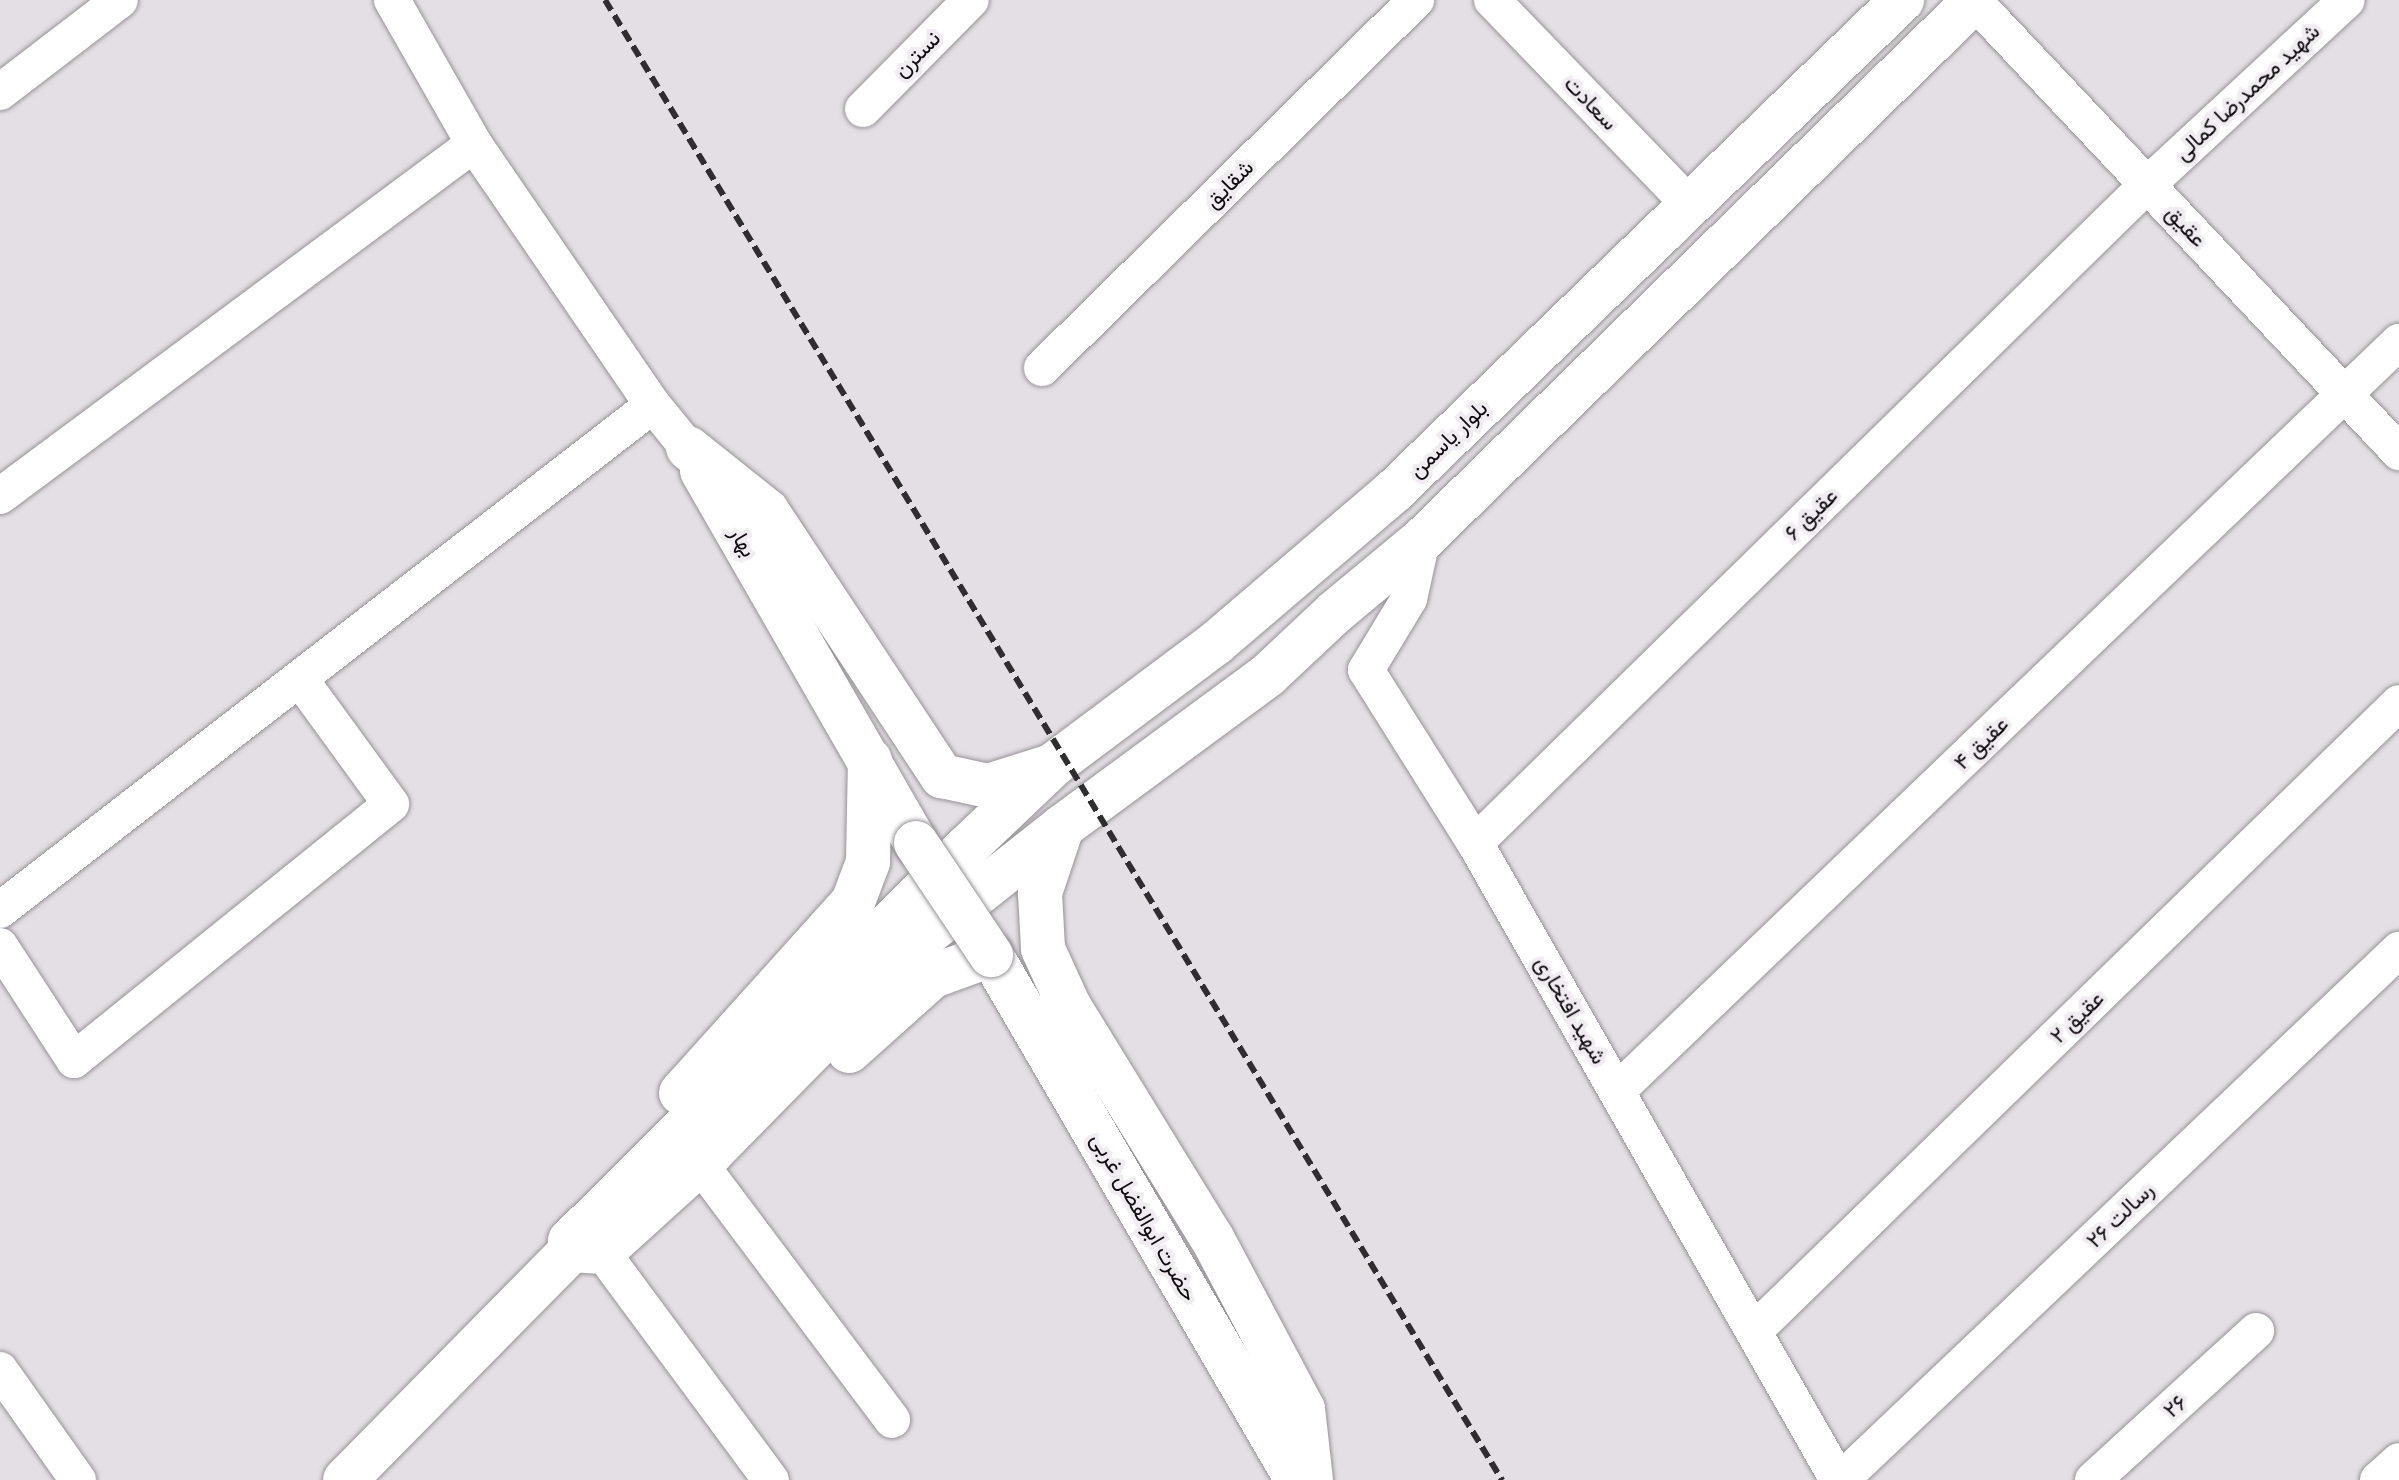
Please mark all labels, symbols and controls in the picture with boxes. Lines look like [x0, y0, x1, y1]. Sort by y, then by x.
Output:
street label: شهید محمدرضا کمالی [2169, 18, 2325, 166]
street label: نسترن [888, 25, 946, 83]
street label: سعادت [1559, 70, 1623, 136]
street label: شقایق [1199, 154, 1259, 214]
street label: عقیق [2160, 200, 2212, 252]
street label: بلوار یاسمن [1403, 395, 1493, 483]
street label: عقیق ۶ [1779, 482, 1843, 546]
street label: بهار [724, 522, 762, 562]
street label: عقیق ۴ [1948, 711, 2014, 775]
street label: شهید افتخاری [1530, 951, 1612, 1069]
street label: عقیق ۲ [2045, 985, 2109, 1049]
street label: حضرت ابوالفضل غربی [1085, 1128, 1203, 1306]
street label: رسالت ۲۶ [2081, 1177, 2159, 1253]
street label: ۲۶ [2158, 1389, 2192, 1423]

